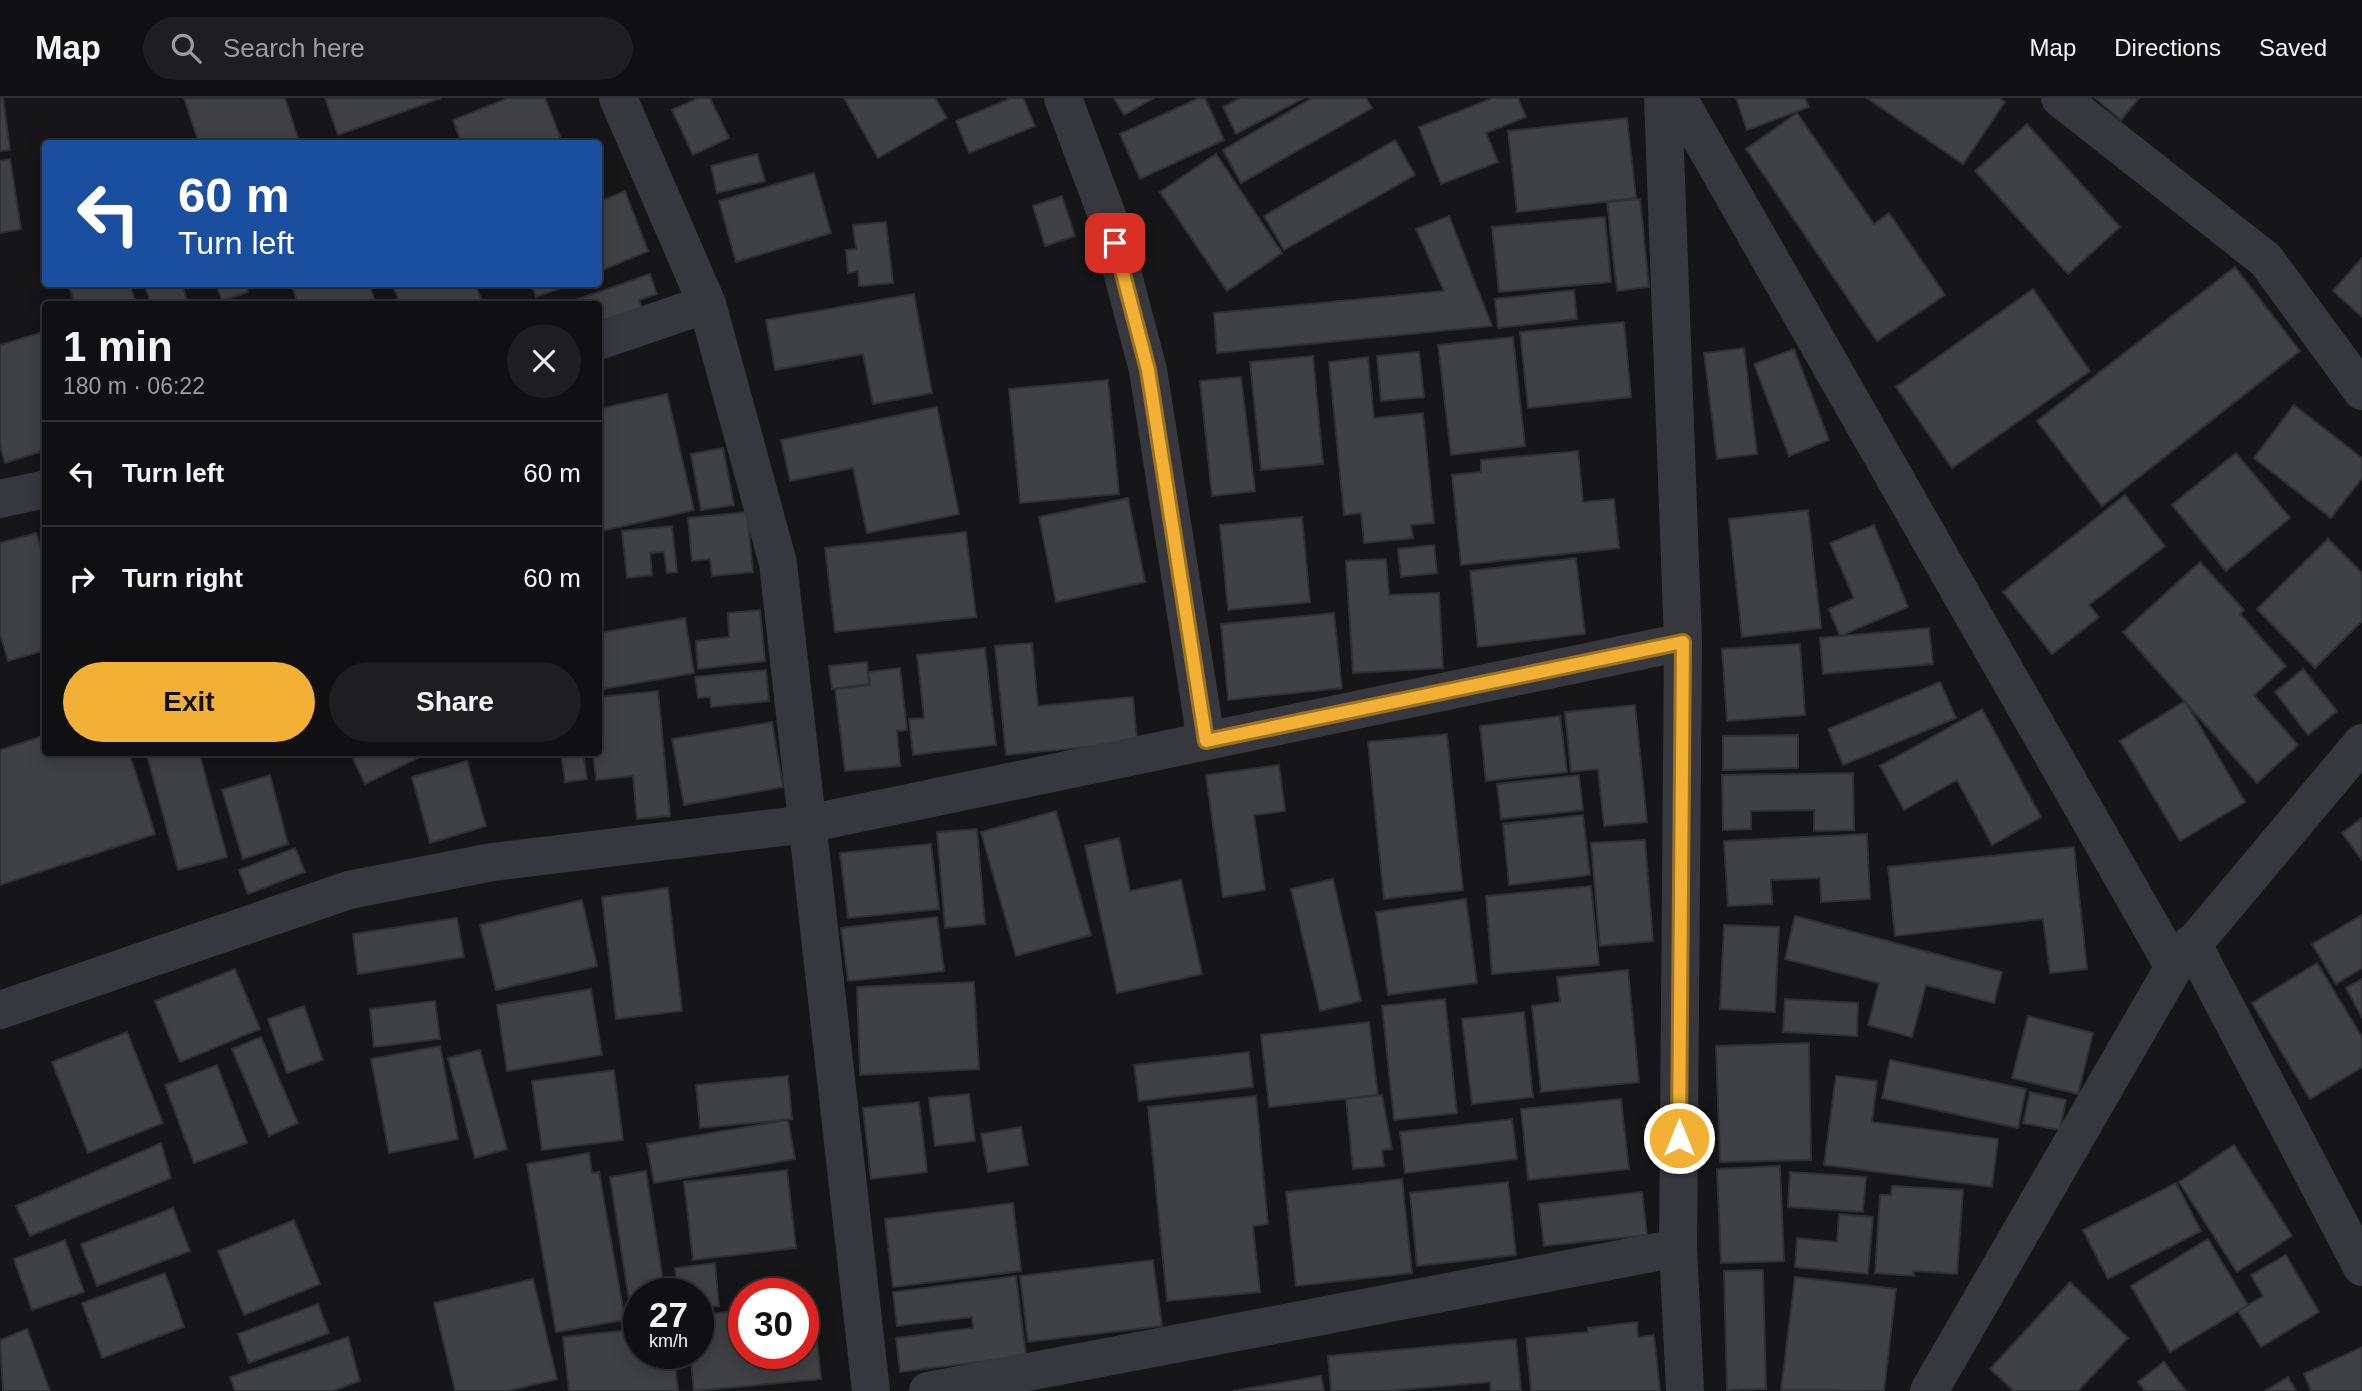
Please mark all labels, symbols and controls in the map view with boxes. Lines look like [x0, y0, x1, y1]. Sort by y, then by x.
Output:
search box [143, 17, 633, 80]
text: Map [35, 29, 101, 66]
icon: search [167, 29, 205, 67]
text: Search here [223, 33, 365, 63]
text: Map [2030, 34, 2076, 61]
text: Directions [2114, 34, 2221, 61]
text: Saved [2259, 34, 2327, 61]
icon: left [63, 168, 154, 259]
text: 60 m [178, 168, 290, 222]
pin [1085, 213, 1145, 273]
icon: arrive [1096, 224, 1134, 262]
text: Turn left [178, 225, 294, 261]
text: 1 min [63, 323, 173, 370]
button: close [507, 324, 581, 398]
text: 180 m · 06:22 [63, 373, 205, 399]
icon: left [63, 455, 101, 493]
text: Turn left [122, 458, 224, 488]
text: 60 m [523, 458, 581, 488]
icon: right [63, 560, 101, 598]
text: Turn right [122, 563, 243, 593]
text: 60 m [523, 563, 581, 593]
button: Exit [63, 662, 315, 742]
button: Share [329, 662, 581, 742]
position arrow [1642, 1101, 1716, 1175]
speed limit sign: 30 [728, 1278, 819, 1369]
text: 27 [649, 1295, 688, 1334]
text: km/h [649, 1331, 688, 1351]

